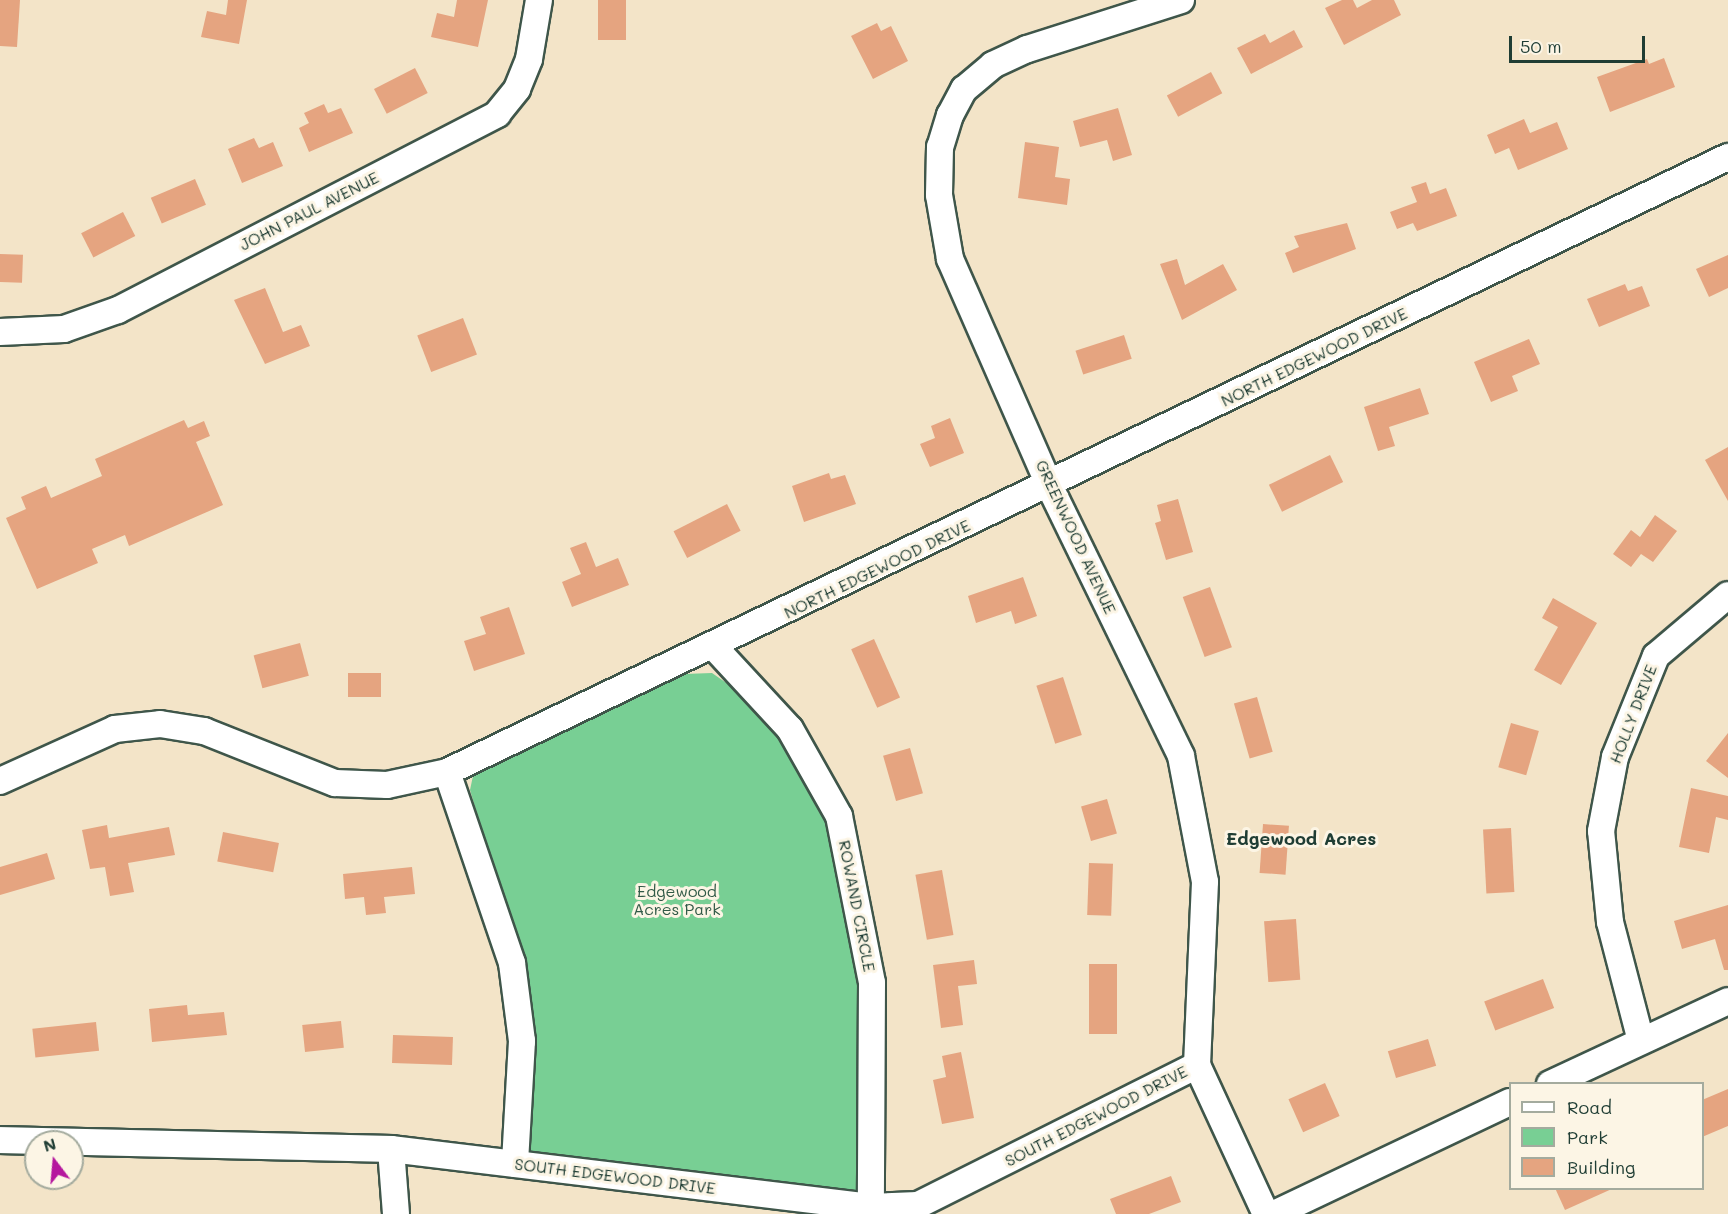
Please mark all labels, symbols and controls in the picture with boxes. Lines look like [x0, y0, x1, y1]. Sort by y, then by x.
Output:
scale bar [1512, 24, 1648, 62]
text: 50 m [1520, 34, 1562, 58]
street label: JOHN PAUL AVENUE [236, 168, 382, 254]
street label: NORTH EDGEWOOD DRIVE [1218, 304, 1410, 410]
street label: GREENWOOD AVENUE [1032, 457, 1120, 617]
street label: NORTH EDGEWOOD DRIVE [781, 516, 973, 622]
street label: HOLLY DRIVE [1605, 662, 1661, 766]
district label: Edgewood Acres [1226, 827, 1376, 849]
street label: ROWAND CIRCLE [835, 839, 879, 973]
park label: Edgewood Acres Park [633, 881, 721, 919]
street label: SOUTH EDGEWOOD DRIVE [1002, 1062, 1190, 1170]
legend [1509, 1082, 1704, 1190]
text: Road [1567, 1095, 1612, 1119]
text: Park [1567, 1125, 1608, 1149]
north arrow [24, 1130, 84, 1190]
text: N [41, 1132, 58, 1156]
street label: SOUTH EDGEWOOD DRIVE [513, 1154, 717, 1198]
text: Building [1567, 1155, 1635, 1179]

